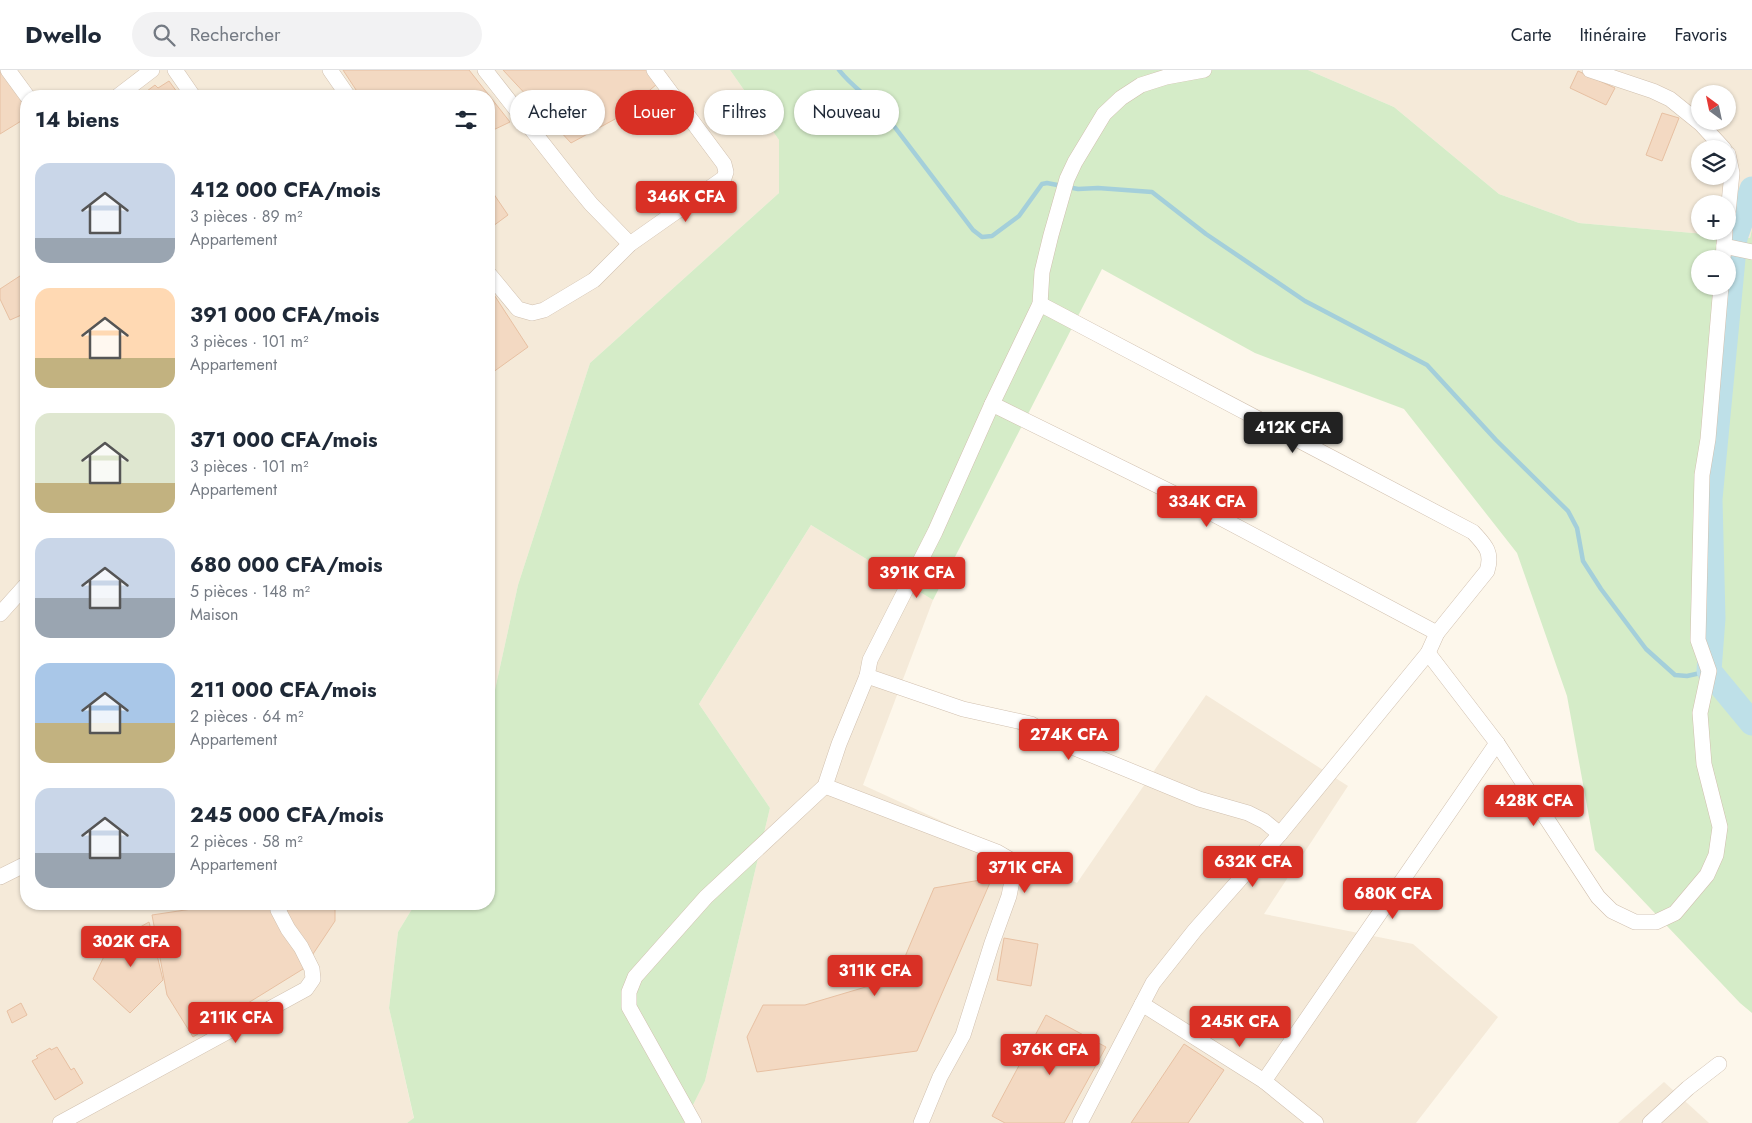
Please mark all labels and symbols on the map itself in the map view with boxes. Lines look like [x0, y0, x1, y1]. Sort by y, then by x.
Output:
north arrow [1691, 85, 1736, 130]
pin: 346K CFA [634, 180, 738, 223]
pin: 412K CFA [1241, 412, 1345, 454]
pin: 334K CFA [1155, 486, 1259, 528]
pin: 391K CFA [865, 556, 969, 599]
pin: 274K CFA [1017, 718, 1121, 761]
pin: 428K CFA [1482, 784, 1586, 827]
pin: 632K CFA [1201, 846, 1305, 888]
pin: 371K CFA [973, 852, 1077, 894]
pin: 680K CFA [1341, 878, 1445, 920]
pin: 302K CFA [79, 926, 183, 968]
pin: 311K CFA [823, 954, 927, 997]
pin: 211K CFA [184, 1002, 288, 1044]
pin: 245K CFA [1188, 1006, 1292, 1048]
pin: 376K CFA [998, 1034, 1102, 1076]

